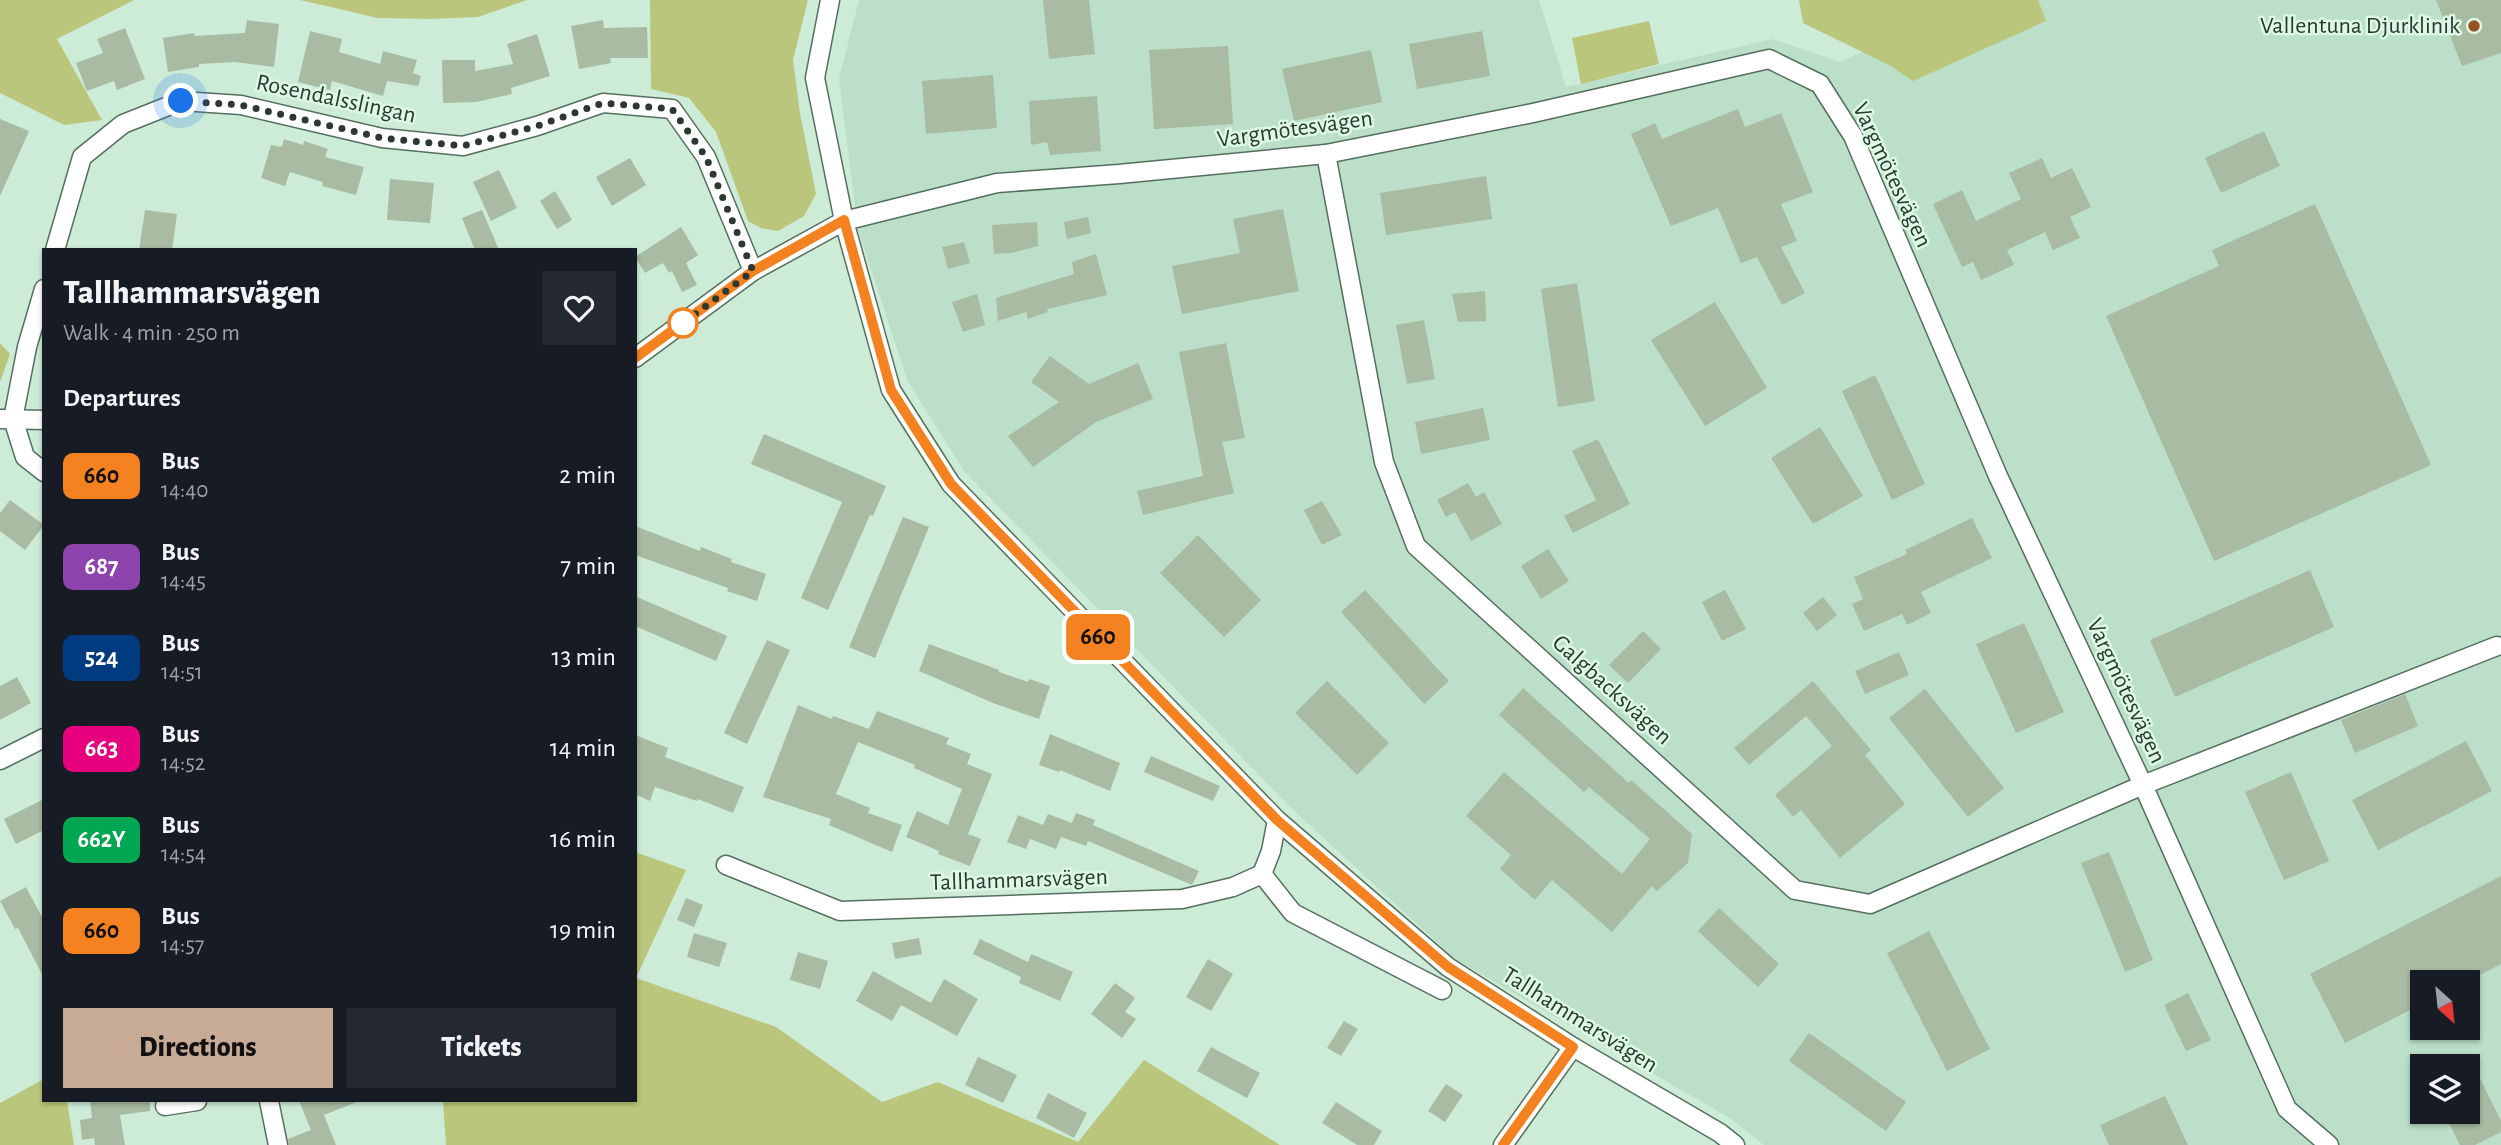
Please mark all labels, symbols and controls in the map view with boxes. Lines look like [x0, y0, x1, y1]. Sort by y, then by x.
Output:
place label: Vallentuna Djurklinik [2260, 14, 2460, 38]
marker: Vallentuna Djurklinik [2466, 18, 2482, 34]
street label: Rosendalsslingan [254, 70, 418, 128]
your location [163, 83, 198, 118]
street label: Vargmötesvägen [1848, 99, 1936, 251]
street label: Vargmötesvägen [1216, 106, 1374, 152]
button: heart [542, 271, 616, 345]
text: Tallhammarsvägen [63, 277, 321, 310]
unlabelled marker [668, 308, 698, 338]
text: Walk · 4 min · 250 m [63, 322, 240, 345]
text: Departures [63, 385, 181, 411]
text: Bus [161, 448, 200, 474]
text: 2 min [559, 462, 616, 488]
text: 660 [84, 464, 119, 488]
text: 14:40 [161, 479, 208, 502]
text: Bus [161, 539, 200, 565]
text: 7 min [560, 553, 616, 579]
text: 687 [85, 555, 118, 579]
text: 14:45 [161, 570, 206, 593]
line badge: 660 [1058, 614, 1138, 660]
street label: Vargmötesvägen [2082, 615, 2170, 767]
text: 660 [1080, 625, 1116, 649]
text: Bus [161, 630, 200, 656]
street label: Galgbacksvägen [1548, 630, 1676, 750]
text: 13 min [552, 644, 616, 670]
text: 524 [85, 646, 118, 670]
text: 14:51 [161, 661, 203, 684]
text: Bus [161, 721, 200, 747]
text: 14 min [550, 735, 616, 761]
text: 663 [85, 737, 118, 761]
text: 14:52 [161, 752, 205, 775]
text: Bus [161, 812, 200, 838]
text: 16 min [550, 826, 616, 852]
text: 662Y [78, 828, 125, 852]
text: 14:54 [161, 843, 206, 866]
street label: Tallhammarsvägen [930, 865, 1108, 895]
text: Bus [161, 903, 200, 929]
text: 19 min [550, 917, 616, 943]
text: 660 [84, 919, 119, 943]
text: 14:57 [161, 934, 204, 957]
street label: Tallhammarsvägen [1498, 963, 1662, 1077]
north arrow [2410, 970, 2480, 1040]
map controls [2410, 970, 2480, 1124]
button: Directions [63, 1008, 333, 1088]
button: Tickets [347, 1008, 616, 1088]
button: layers [2410, 1054, 2480, 1124]

